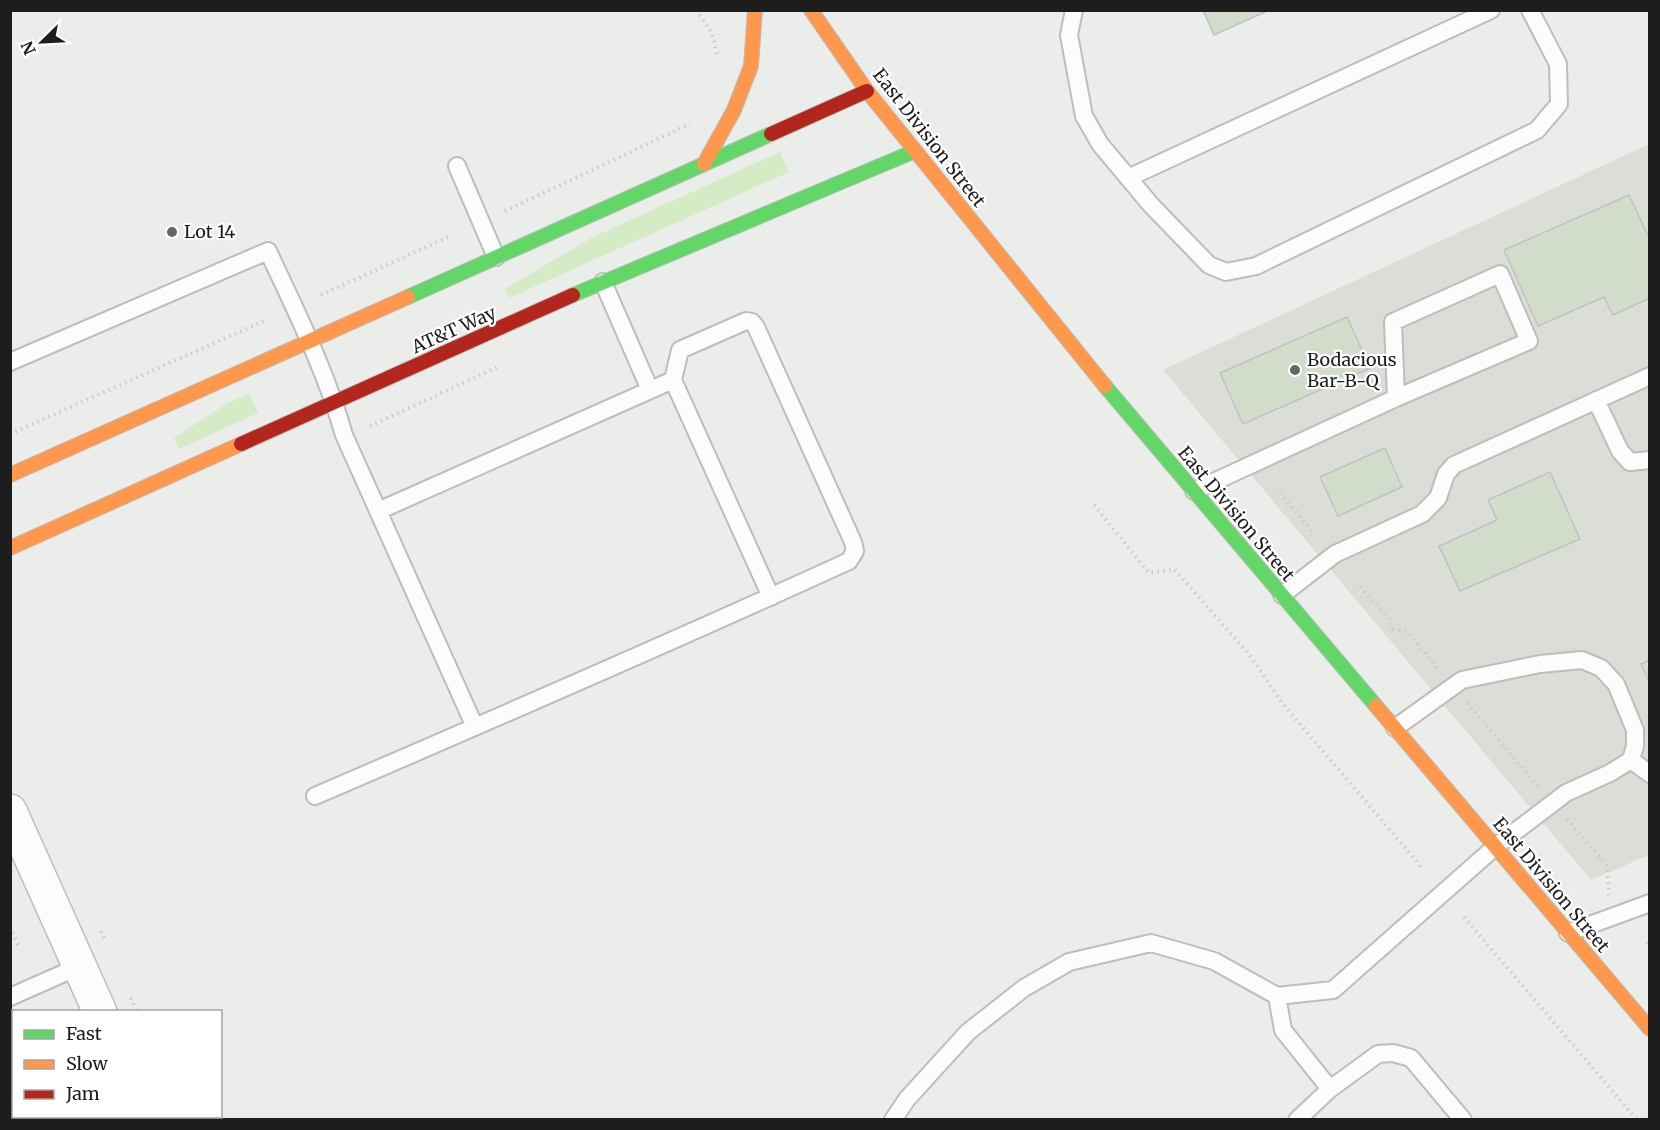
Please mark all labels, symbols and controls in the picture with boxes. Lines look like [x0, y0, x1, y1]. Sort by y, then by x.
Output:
north arrow [12, 12, 72, 72]
text: N [16, 38, 40, 58]
street label: East Division Street [868, 64, 991, 212]
place label: Lot 14 [184, 220, 235, 243]
marker: Lot 14 [165, 225, 179, 239]
street label: AT&T Way [407, 301, 500, 359]
place label: Bodacious Bar-B-Q [1307, 348, 1397, 392]
marker: Bodacious Bar-B-Q [1288, 363, 1302, 377]
street label: East Division Street [1173, 441, 1300, 586]
street label: East Division Street [1488, 812, 1615, 957]
legend [12, 1010, 222, 1118]
text: Fast [66, 1022, 102, 1045]
text: Slow [66, 1052, 109, 1075]
text: Jam [65, 1082, 100, 1105]

